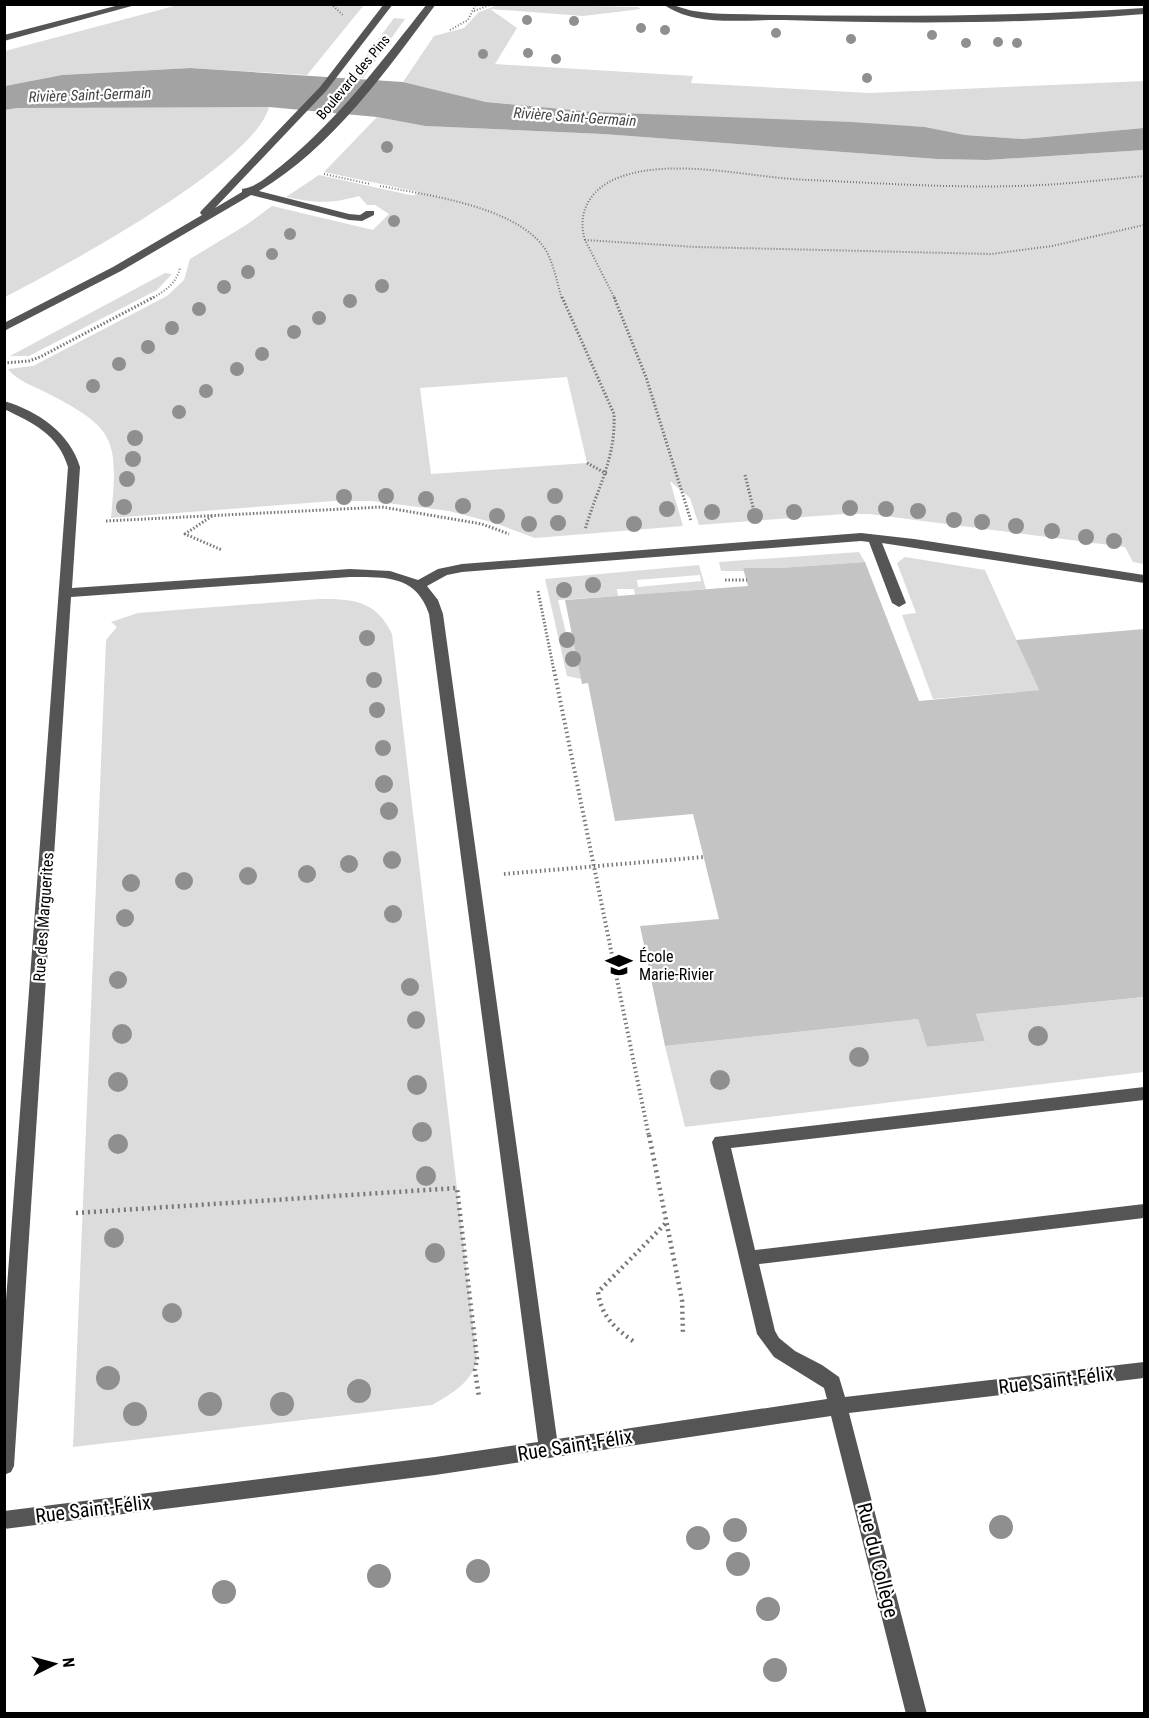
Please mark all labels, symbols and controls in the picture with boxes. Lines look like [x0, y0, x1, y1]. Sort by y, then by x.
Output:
street label: Boulevard des Pins [313, 32, 393, 122]
water label: Rivière Saint-Germain [28, 84, 152, 106]
water label: Rivière Saint-Germain [513, 104, 637, 130]
street label: Rue des Marguerites [30, 852, 57, 982]
place label: École Marie-Rivier [639, 947, 714, 984]
school or university icon: École Marie-Rivier [604, 950, 634, 980]
street label: Rue Saint-Félix [997, 1361, 1115, 1399]
street label: Rue Saint-Félix [516, 1424, 634, 1466]
street label: Rue Saint-Félix [34, 1490, 152, 1528]
street label: Rue du Collège [852, 1500, 904, 1620]
north arrow [24, 1634, 84, 1694]
text: N [58, 1657, 78, 1668]

